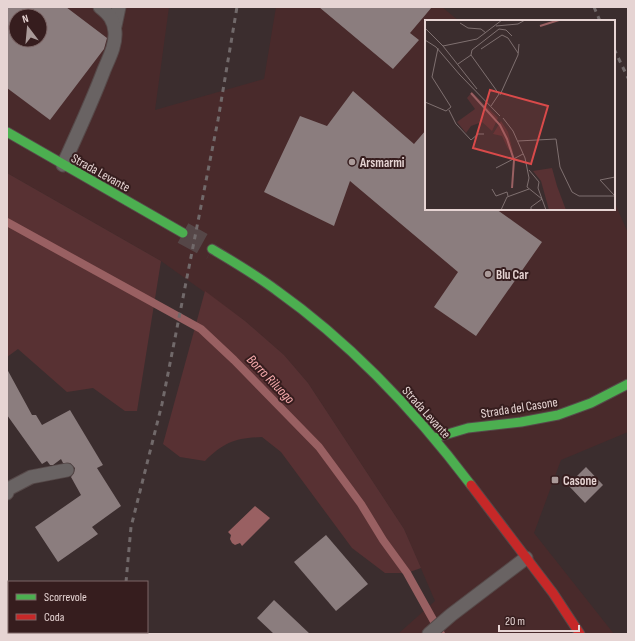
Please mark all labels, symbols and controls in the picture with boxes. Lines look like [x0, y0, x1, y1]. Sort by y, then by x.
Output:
north arrow [8, 8, 48, 48]
text: N [21, 12, 30, 26]
inset map [425, 20, 615, 210]
street label: Strada Levante [68, 150, 133, 196]
place label: Arsmarmi [359, 155, 405, 171]
marker: Arsmarmi [347, 157, 357, 167]
place label: Blu Car [496, 267, 528, 283]
marker: Blu Car [483, 269, 493, 279]
water label: Borro Riluogo [243, 351, 298, 408]
street label: Strada Levante [399, 383, 454, 442]
street label: Strada del Casone [480, 394, 559, 422]
place label: Casone [563, 473, 597, 489]
marker: Casone [550, 475, 560, 485]
legend [8, 581, 148, 633]
text: Scorrevole [44, 590, 87, 605]
scale bar [499, 607, 579, 633]
text: Coda [44, 610, 65, 625]
text: 20 m [505, 614, 525, 629]

